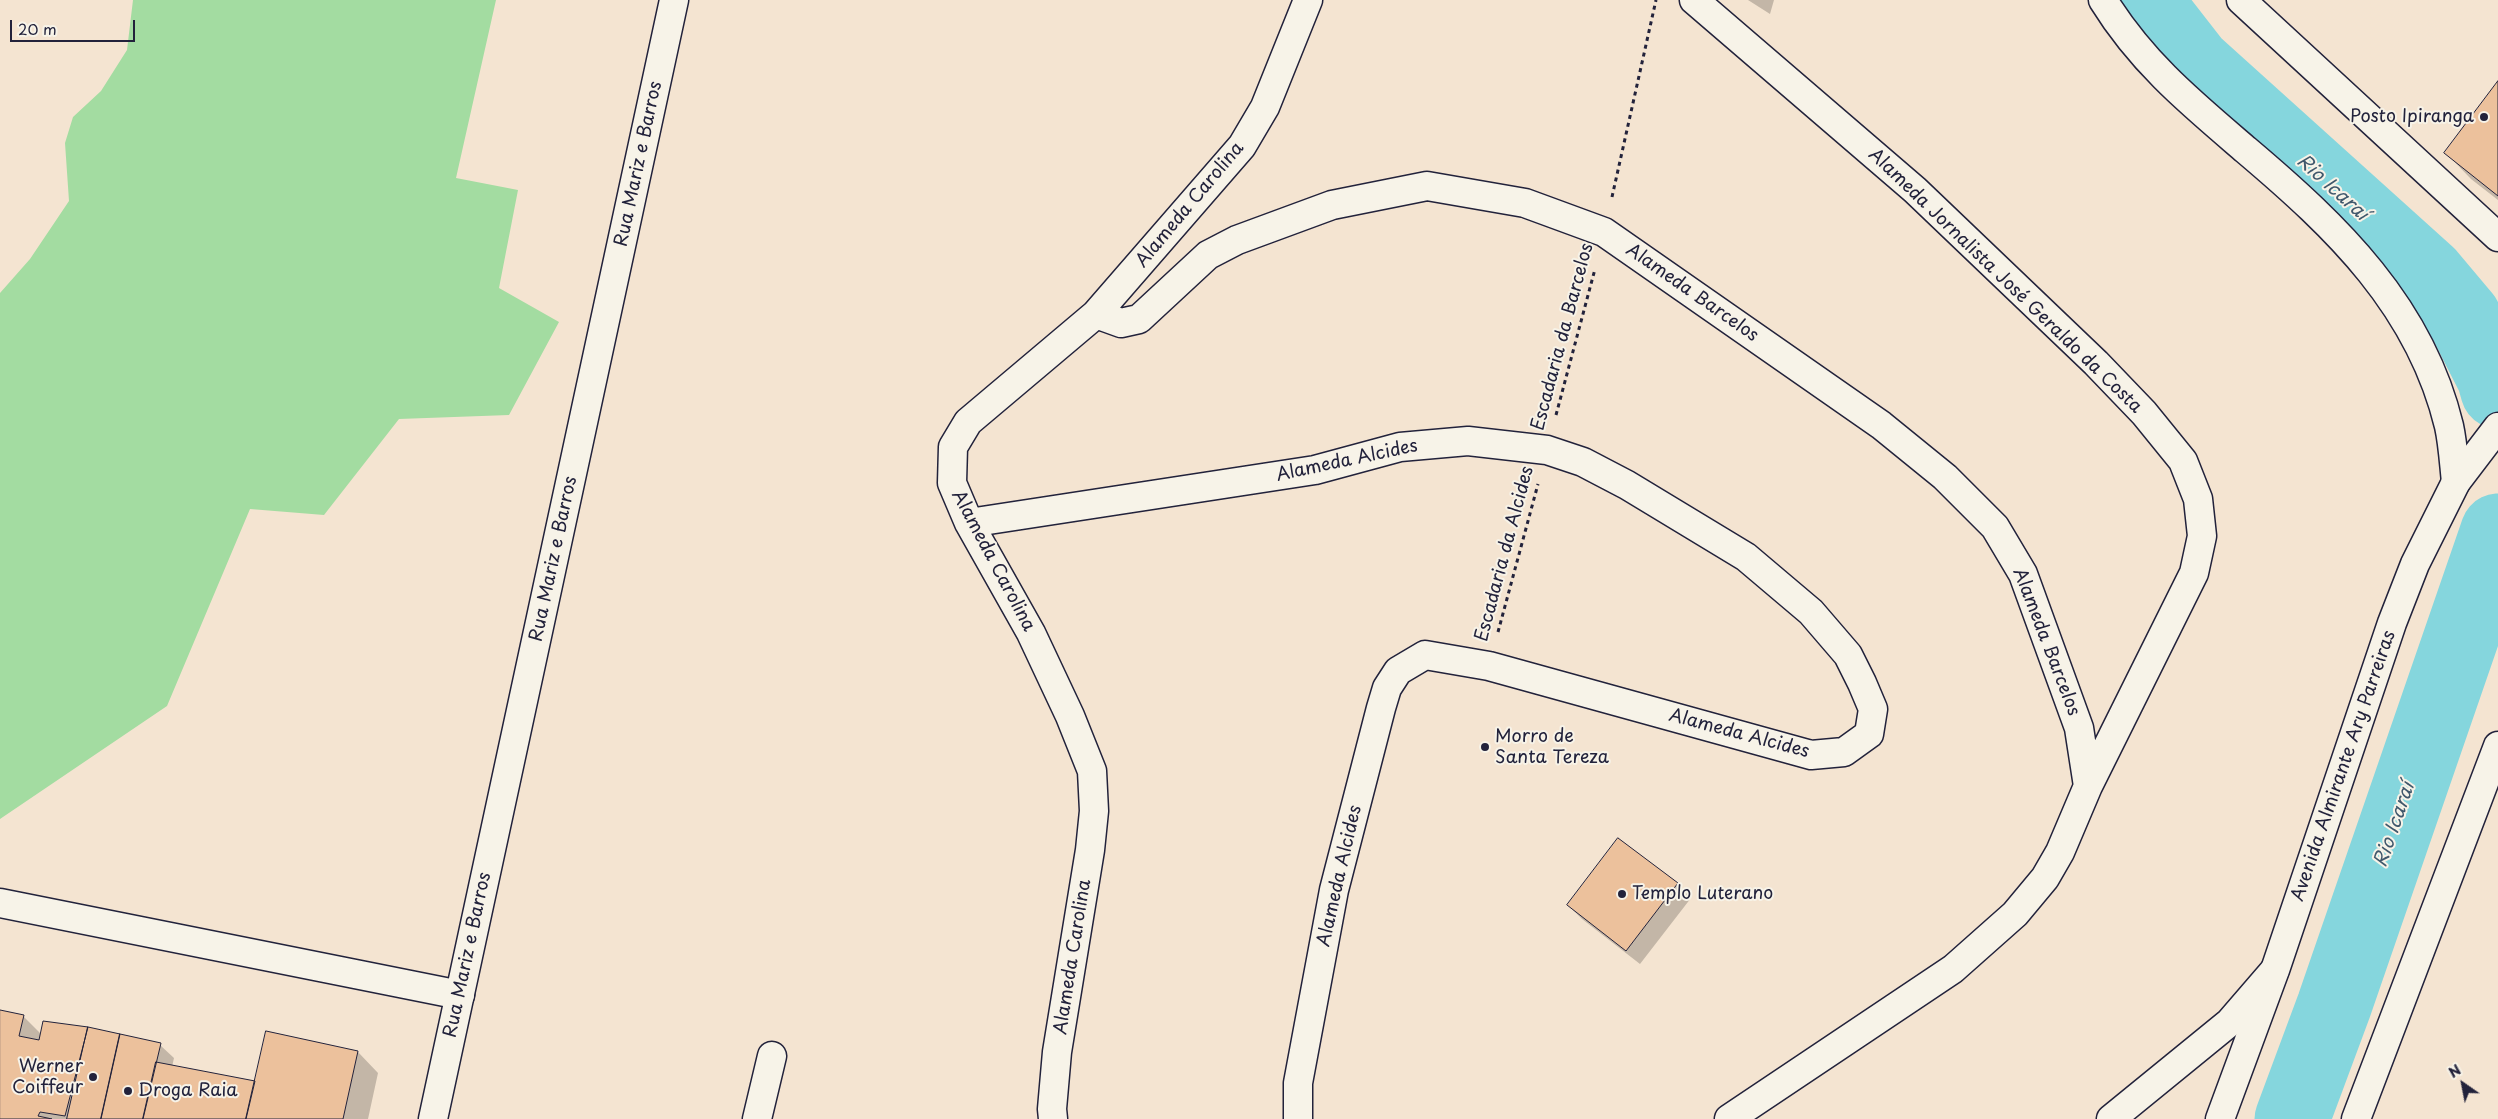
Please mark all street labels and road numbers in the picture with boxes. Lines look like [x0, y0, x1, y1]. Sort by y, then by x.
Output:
street label: Rua Mariz e Barros [611, 79, 667, 249]
street label: Alameda Carolina [1131, 138, 1249, 272]
street label: Alameda Jornalista José Geraldo da Costa [1864, 144, 2146, 418]
street label: Alameda Barcelos [1622, 239, 1762, 347]
street label: Escadaria da Barcelos [1528, 241, 1598, 433]
street label: Alameda Alcides [1274, 435, 1420, 487]
street label: Escadaria da Alcides [1471, 464, 1539, 644]
street label: Rua Mariz e Barros [526, 474, 582, 644]
street label: Alameda Carolina [947, 487, 1039, 635]
street label: Alameda Barcelos [2008, 565, 2084, 719]
street label: Avenida Almirante Ary Parreiras [2287, 628, 2401, 904]
street label: Alameda Alcides [1666, 705, 1812, 763]
street label: Alameda Alcides [1313, 803, 1367, 949]
street label: Rua Mariz e Barros [440, 870, 496, 1040]
street label: Alameda Carolina [1050, 878, 1096, 1036]

